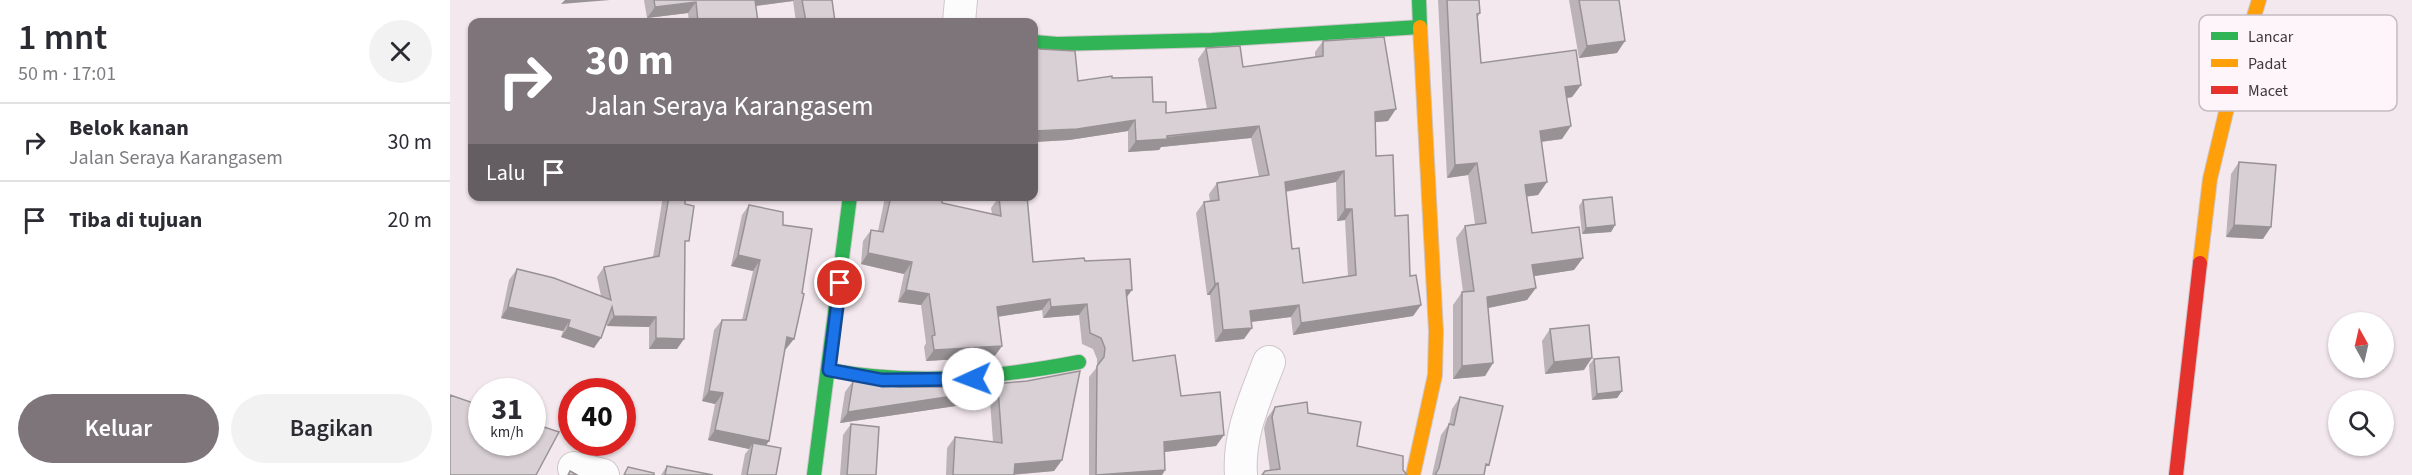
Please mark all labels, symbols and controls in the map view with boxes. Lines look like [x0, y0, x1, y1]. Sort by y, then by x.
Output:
text: 1 mnt [18, 12, 107, 63]
legend [2199, 15, 2397, 111]
button: close [369, 20, 432, 83]
text: Lancar [2248, 26, 2294, 48]
text: 30 m [585, 31, 674, 91]
icon: right [486, 42, 564, 120]
text: Padat [2248, 53, 2287, 75]
text: 50 m · 17:01 [18, 60, 116, 88]
text: Macet [2248, 80, 2288, 102]
text: Jalan Seraya Karangasem [585, 87, 874, 126]
text: Belok kanan [69, 112, 189, 144]
icon: right [18, 126, 51, 159]
text: 30 m [387, 126, 432, 158]
text: Jalan Seraya Karangasem [69, 144, 283, 172]
icon: arrive [537, 156, 570, 189]
text: Lalu [486, 157, 525, 189]
icon: arrive [18, 204, 51, 237]
text: Tiba di tujuan [69, 204, 202, 236]
text: 20 m [387, 204, 432, 236]
pin [814, 257, 865, 308]
icon: arrive [823, 266, 856, 299]
north arrow [2328, 312, 2394, 378]
map controls [2328, 312, 2394, 456]
position arrow [941, 347, 1005, 411]
speed limit sign: 40 [558, 378, 636, 456]
text: 31 [491, 388, 523, 431]
button: search [2328, 390, 2394, 456]
button: Keluar [18, 394, 219, 463]
button: Bagikan [231, 394, 432, 463]
text: km/h [490, 422, 524, 443]

